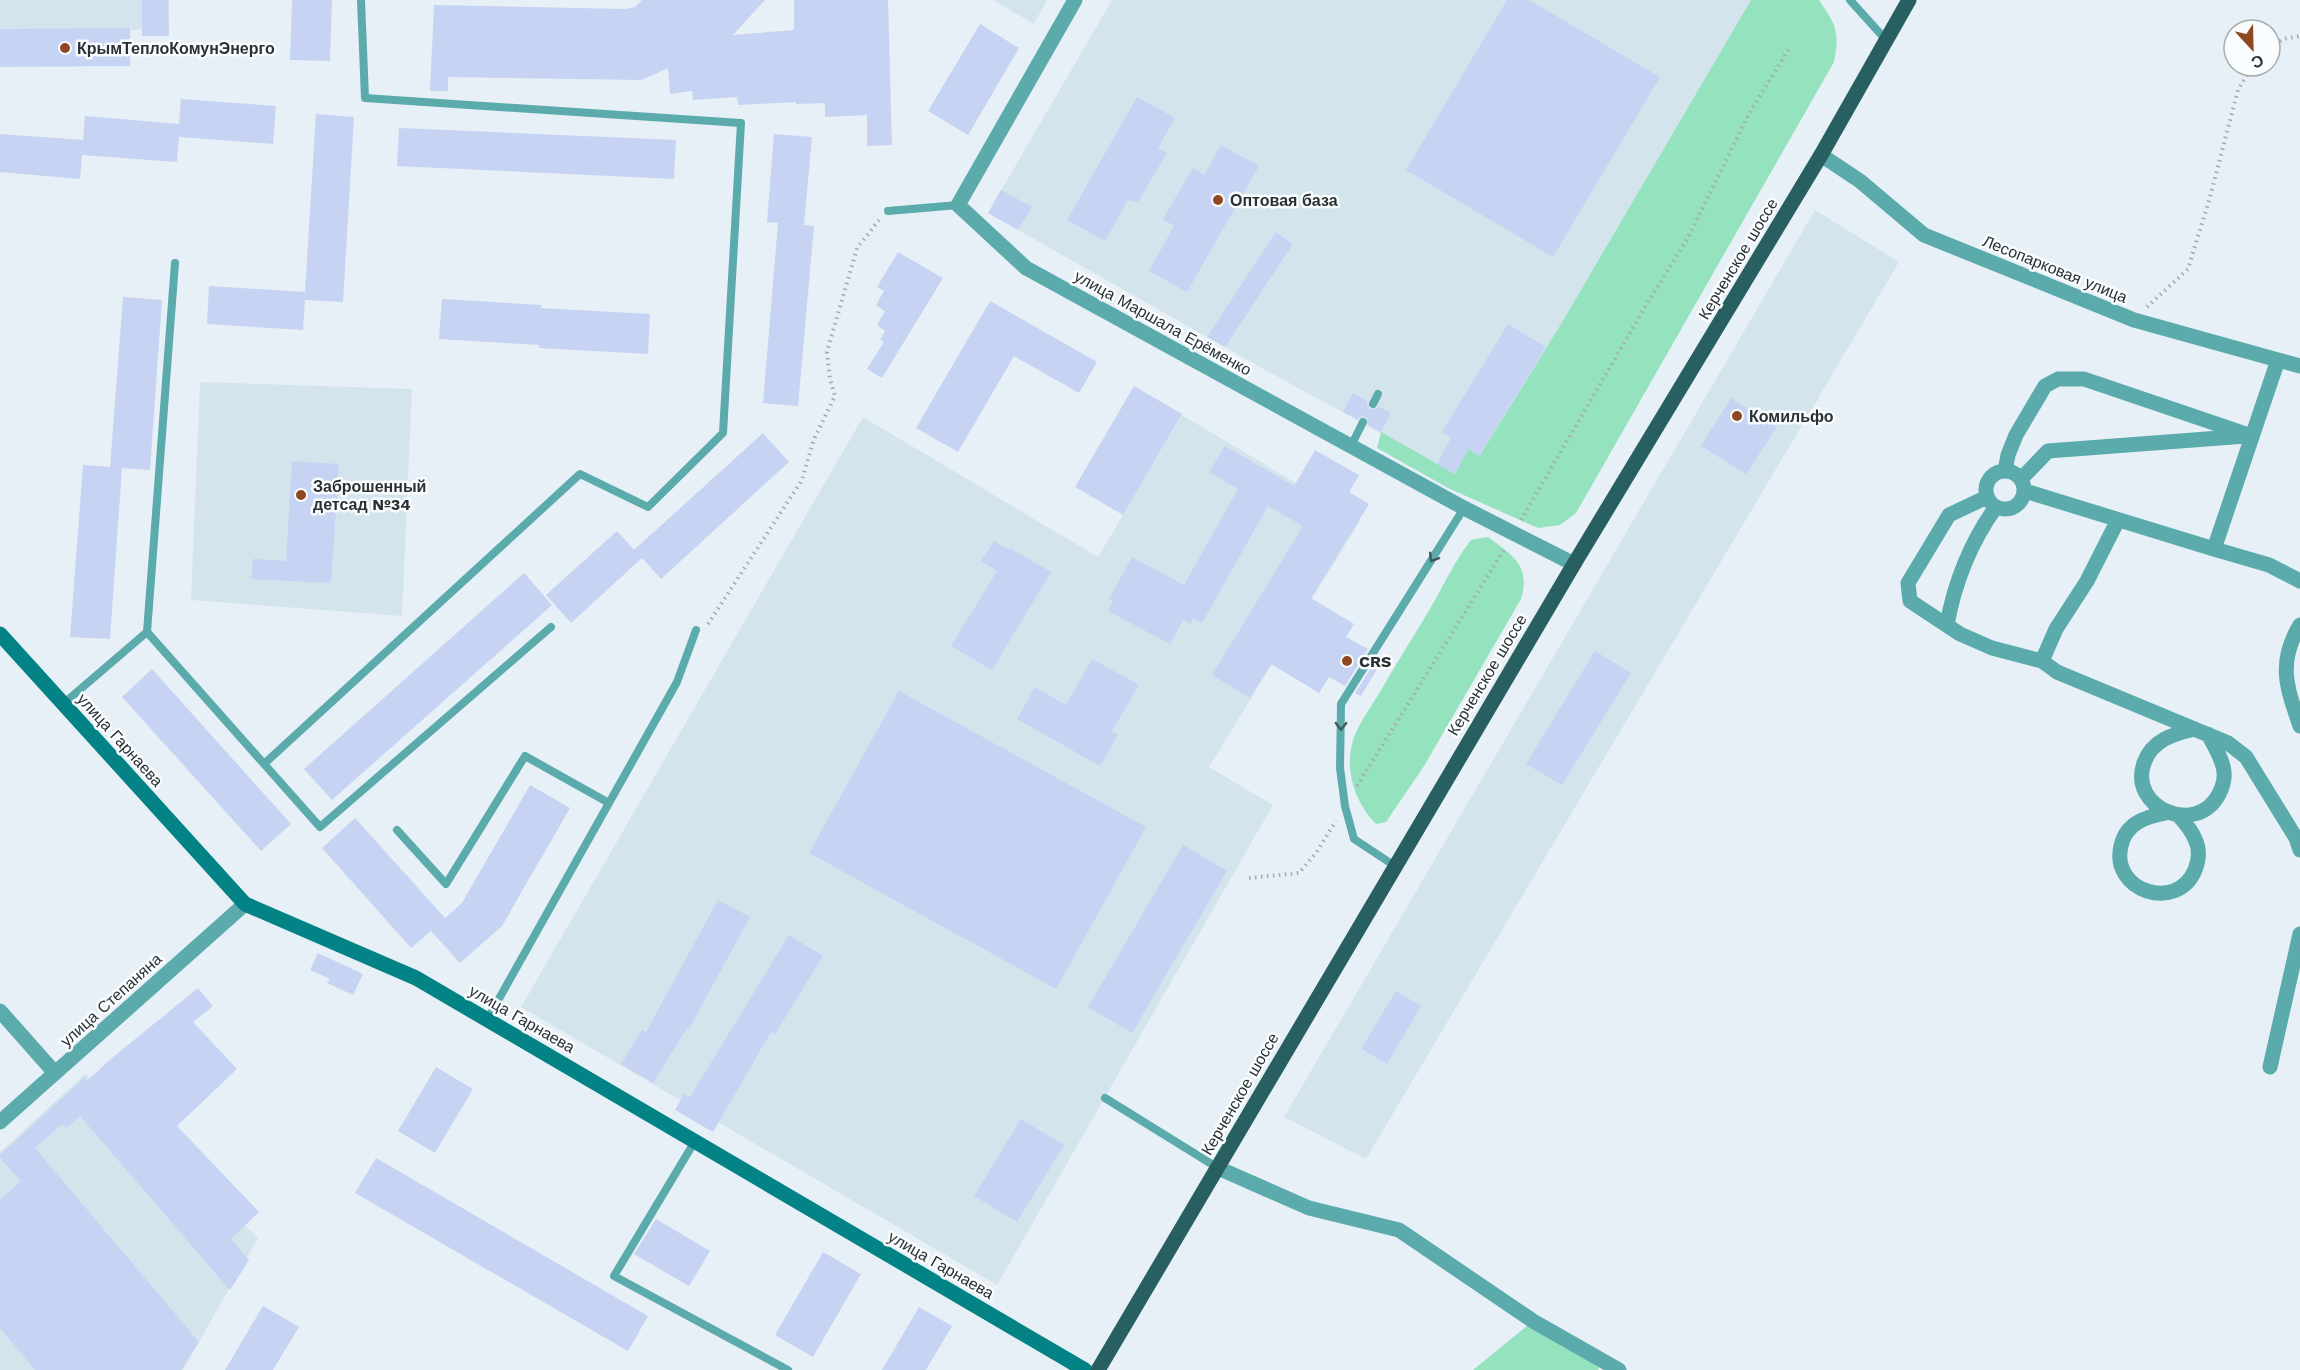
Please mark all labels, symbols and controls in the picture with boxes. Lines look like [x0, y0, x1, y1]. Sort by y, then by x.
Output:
north arrow [2222, 18, 2282, 78]
place label: КрымТеплоКомунЭнерго [77, 39, 275, 58]
marker: КрымТеплоКомунЭнерго [58, 41, 72, 55]
text: С [2248, 50, 2266, 73]
place label: Оптовая база [1230, 191, 1338, 210]
marker: Оптовая база [1211, 193, 1225, 207]
street label: Керченское шоссе [1694, 195, 1782, 323]
street label: Лесопарковая улица [1980, 231, 2130, 307]
street label: улица Маршала Ерёменко [1071, 266, 1255, 380]
place label: Комильфо [1749, 407, 1834, 426]
marker: Комильфо [1730, 409, 1744, 423]
place label: Заброшенный детсад №34 [313, 477, 426, 514]
marker: Заброшенный детсад №34 [294, 488, 308, 502]
one-way arrow [1429, 552, 1441, 562]
street label: Керченское шоссе [1443, 611, 1531, 739]
place label: CRS [1359, 652, 1391, 671]
marker: CRS [1340, 654, 1354, 668]
street label: улица Гарнаева [73, 689, 167, 791]
one-way arrow [1335, 722, 1347, 731]
street label: улица Степаняна [56, 949, 166, 1051]
street label: улица Гарнаева [466, 981, 578, 1057]
street label: Керченское шоссе [1197, 1029, 1283, 1158]
street label: улица Гарнаева [885, 1227, 997, 1303]

